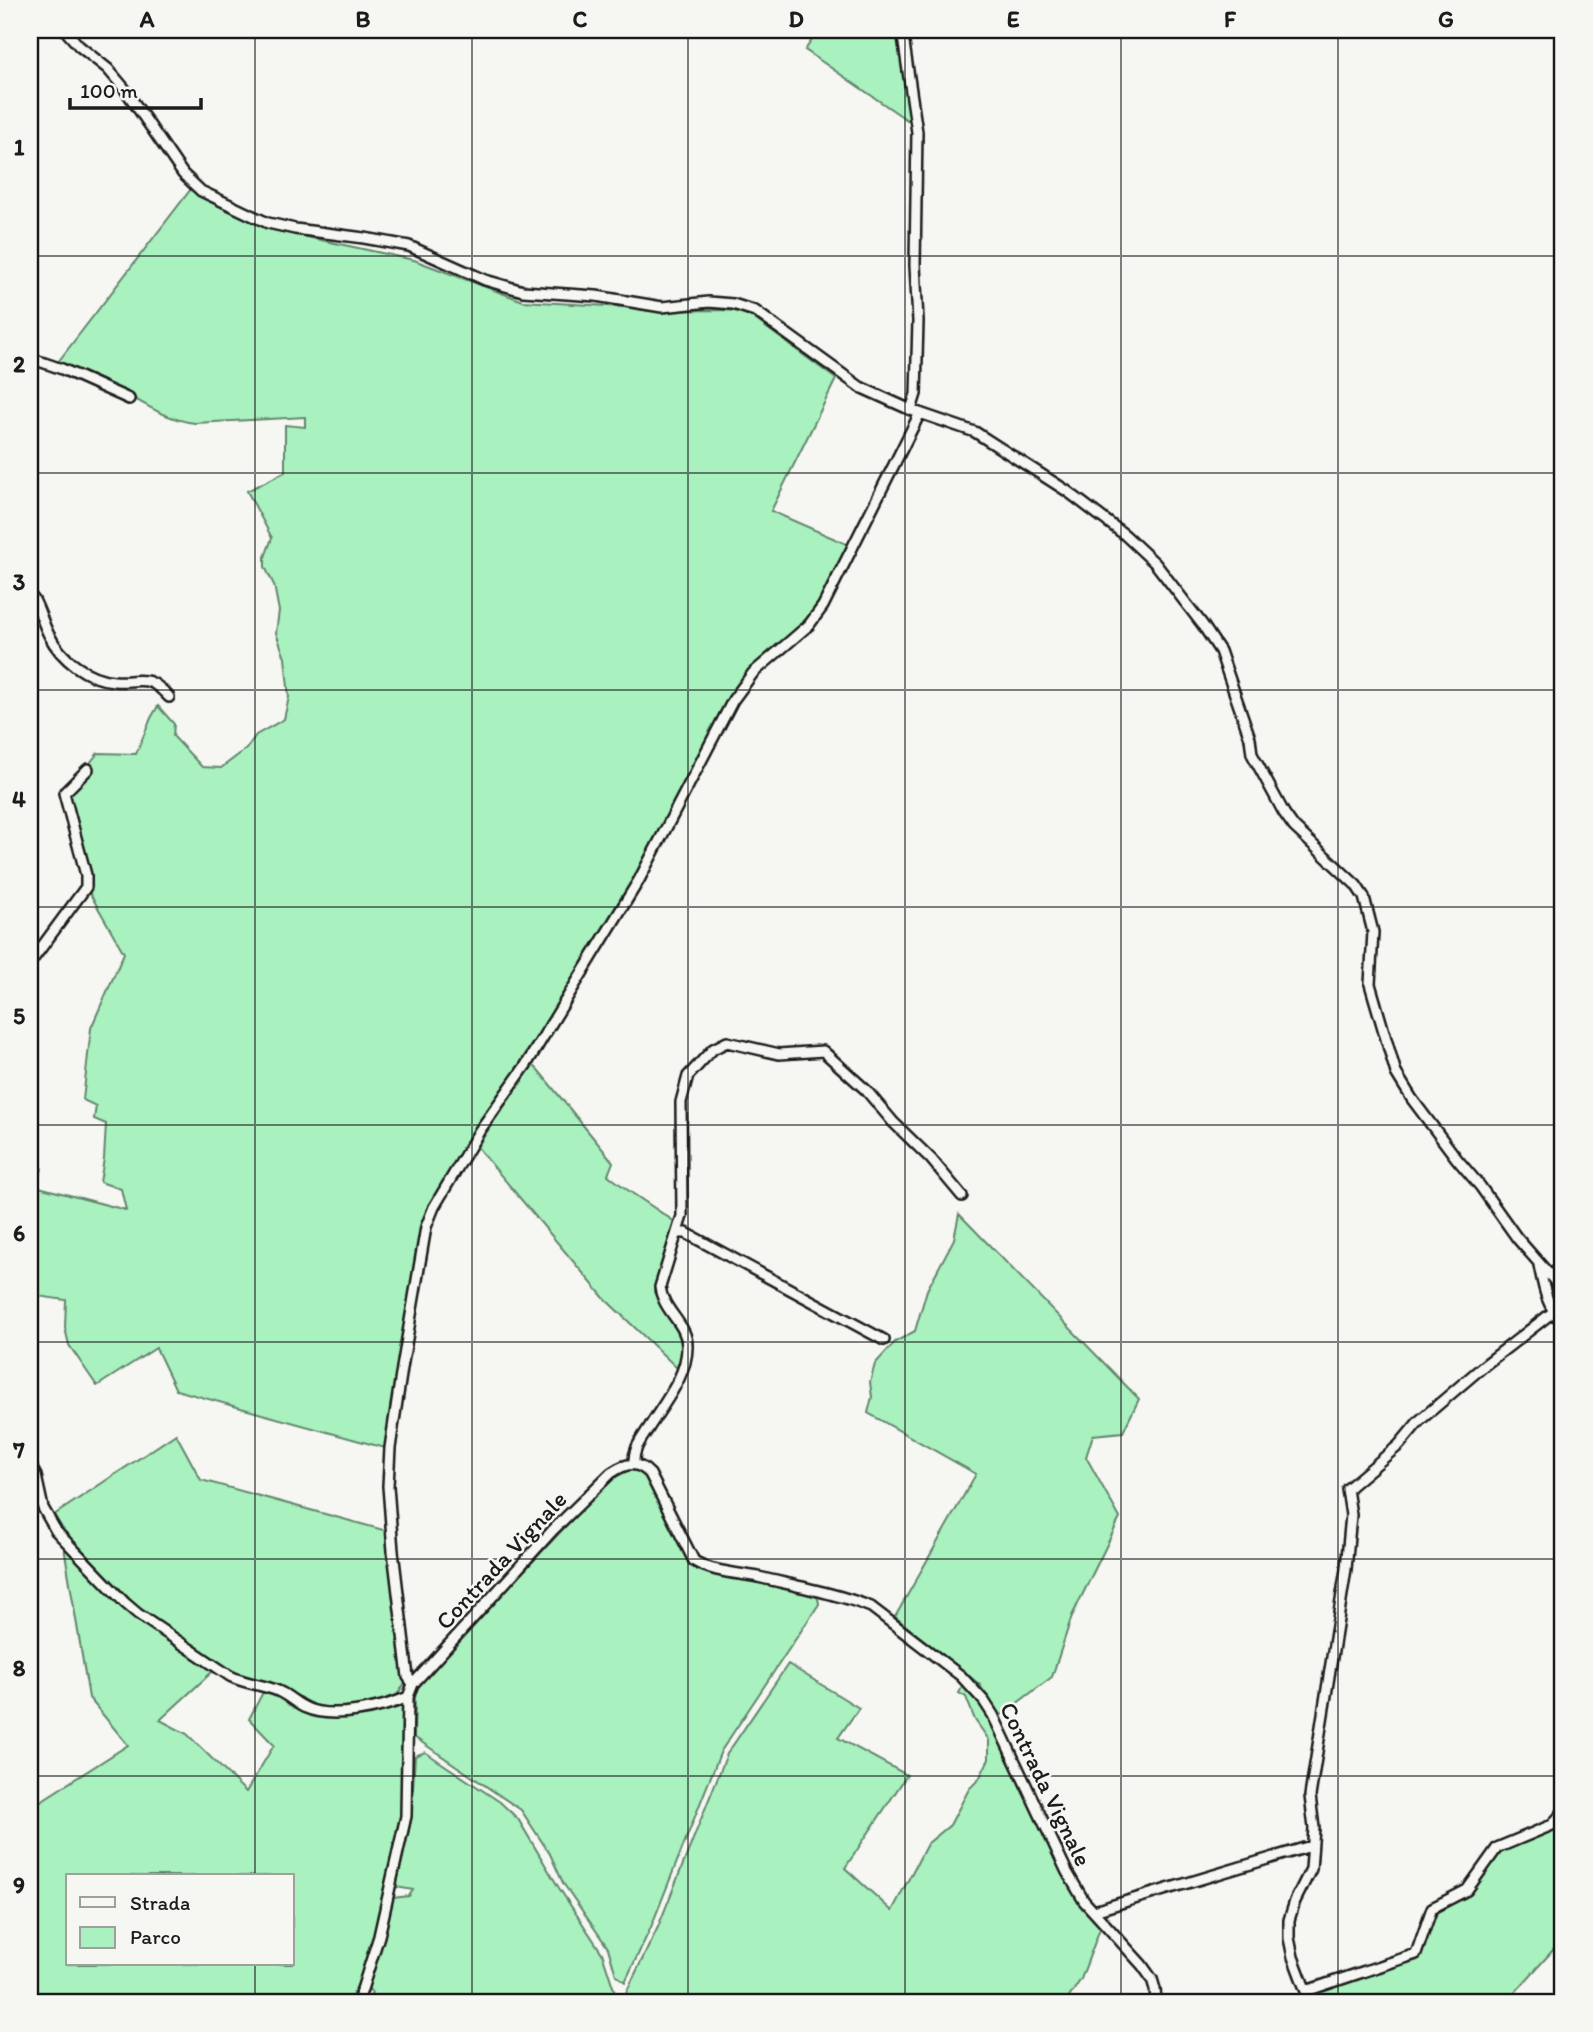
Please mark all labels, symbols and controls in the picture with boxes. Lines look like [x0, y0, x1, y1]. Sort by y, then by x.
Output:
text: A [139, 5, 155, 33]
text: B [356, 5, 371, 33]
text: C [573, 5, 588, 33]
text: D [788, 5, 804, 33]
text: E [1007, 5, 1020, 33]
text: F [1224, 5, 1237, 33]
text: G [1438, 5, 1454, 33]
scale bar [70, 66, 201, 110]
text: 100 m [80, 78, 138, 103]
text: 1 [14, 133, 25, 161]
text: 2 [13, 350, 26, 378]
text: 3 [13, 568, 26, 596]
text: 4 [12, 785, 26, 813]
text: 5 [13, 1002, 25, 1030]
text: 6 [13, 1219, 25, 1247]
text: 7 [12, 1436, 25, 1464]
street label: Contrada Vignale [429, 1485, 573, 1635]
text: 8 [13, 1654, 26, 1682]
street label: Contrada Vignale [994, 1697, 1098, 1871]
text: 9 [13, 1871, 25, 1899]
legend [66, 1874, 294, 1966]
text: Strada [130, 1890, 190, 1915]
text: Parco [130, 1924, 181, 1949]

